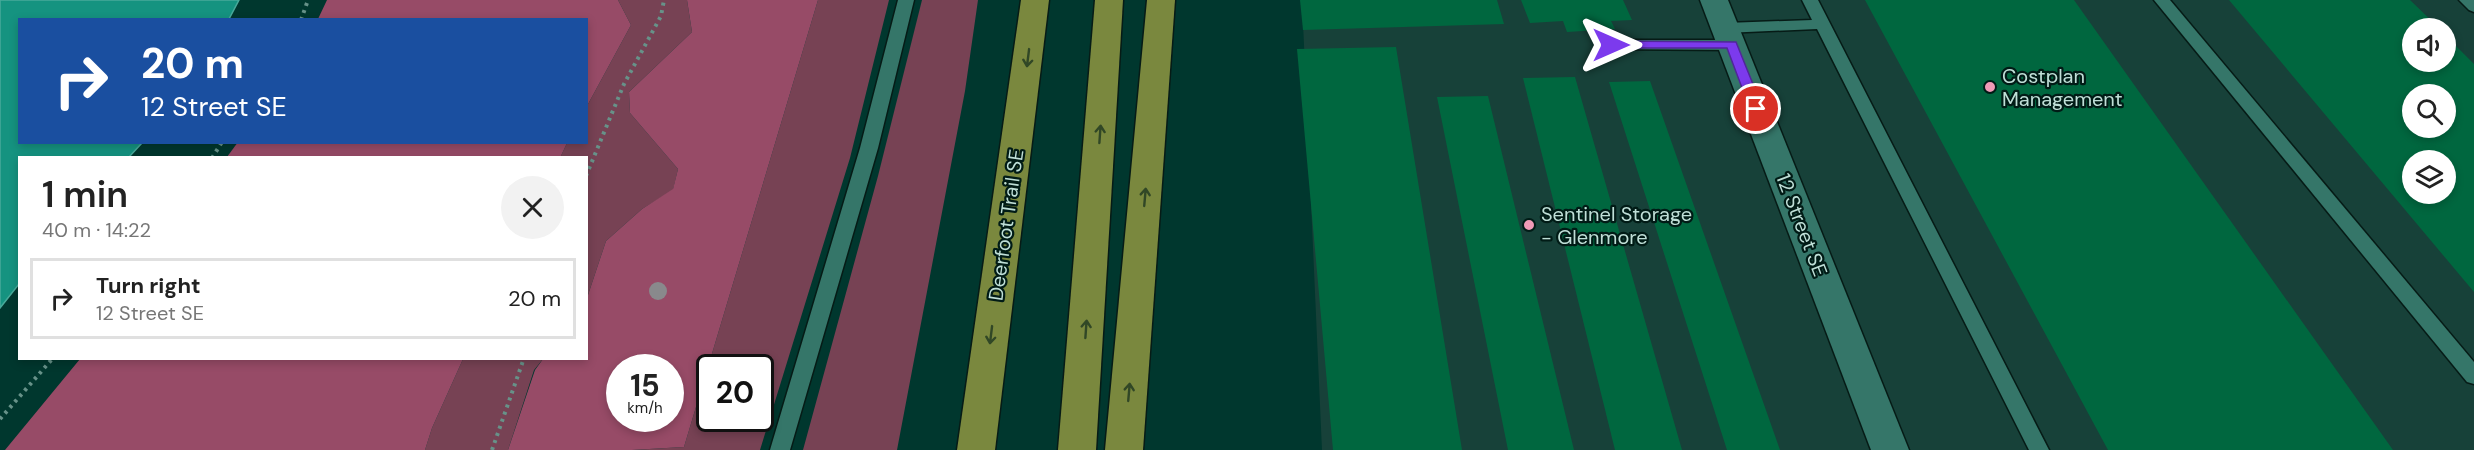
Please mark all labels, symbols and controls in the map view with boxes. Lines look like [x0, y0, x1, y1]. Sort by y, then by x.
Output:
position arrow [1579, 13, 1643, 77]
map controls [2402, 18, 2456, 204]
button: sound [2402, 18, 2456, 72]
text: 20 m [141, 36, 244, 91]
icon: right [42, 42, 120, 120]
one-way arrow [1022, 48, 1033, 67]
place label: Costplan Management [2002, 63, 2123, 112]
marker: Costplan Management [1983, 80, 1997, 94]
pin [1730, 83, 1781, 134]
button: search [2402, 84, 2456, 138]
text: 12 Street SE [141, 89, 287, 124]
icon: arrive [1739, 92, 1772, 125]
one-way arrow [1095, 125, 1106, 145]
street label: Deerfoot Trail SE [983, 148, 1029, 302]
button: layers [2402, 150, 2456, 204]
street label: 12 Street SE [1771, 170, 1833, 280]
text: 1 min [42, 171, 128, 218]
button: close [501, 176, 564, 239]
one-way arrow [1140, 188, 1151, 208]
place label: Sentinel Storage - Glenmore [1541, 201, 1692, 250]
text: 40 m · 14:22 [42, 217, 151, 243]
marker: Sentinel Storage - Glenmore [1522, 218, 1536, 232]
text: Turn right [96, 271, 201, 300]
icon: right [45, 282, 78, 315]
text: 20 m [508, 284, 561, 313]
text: 12 Street SE [96, 300, 204, 326]
one-way arrow [1080, 319, 1091, 339]
one-way arrow [985, 324, 996, 344]
speed limit sign: 20 [696, 354, 774, 432]
text: 15 [630, 366, 660, 405]
one-way arrow [1124, 382, 1135, 402]
text: km/h [627, 398, 663, 418]

